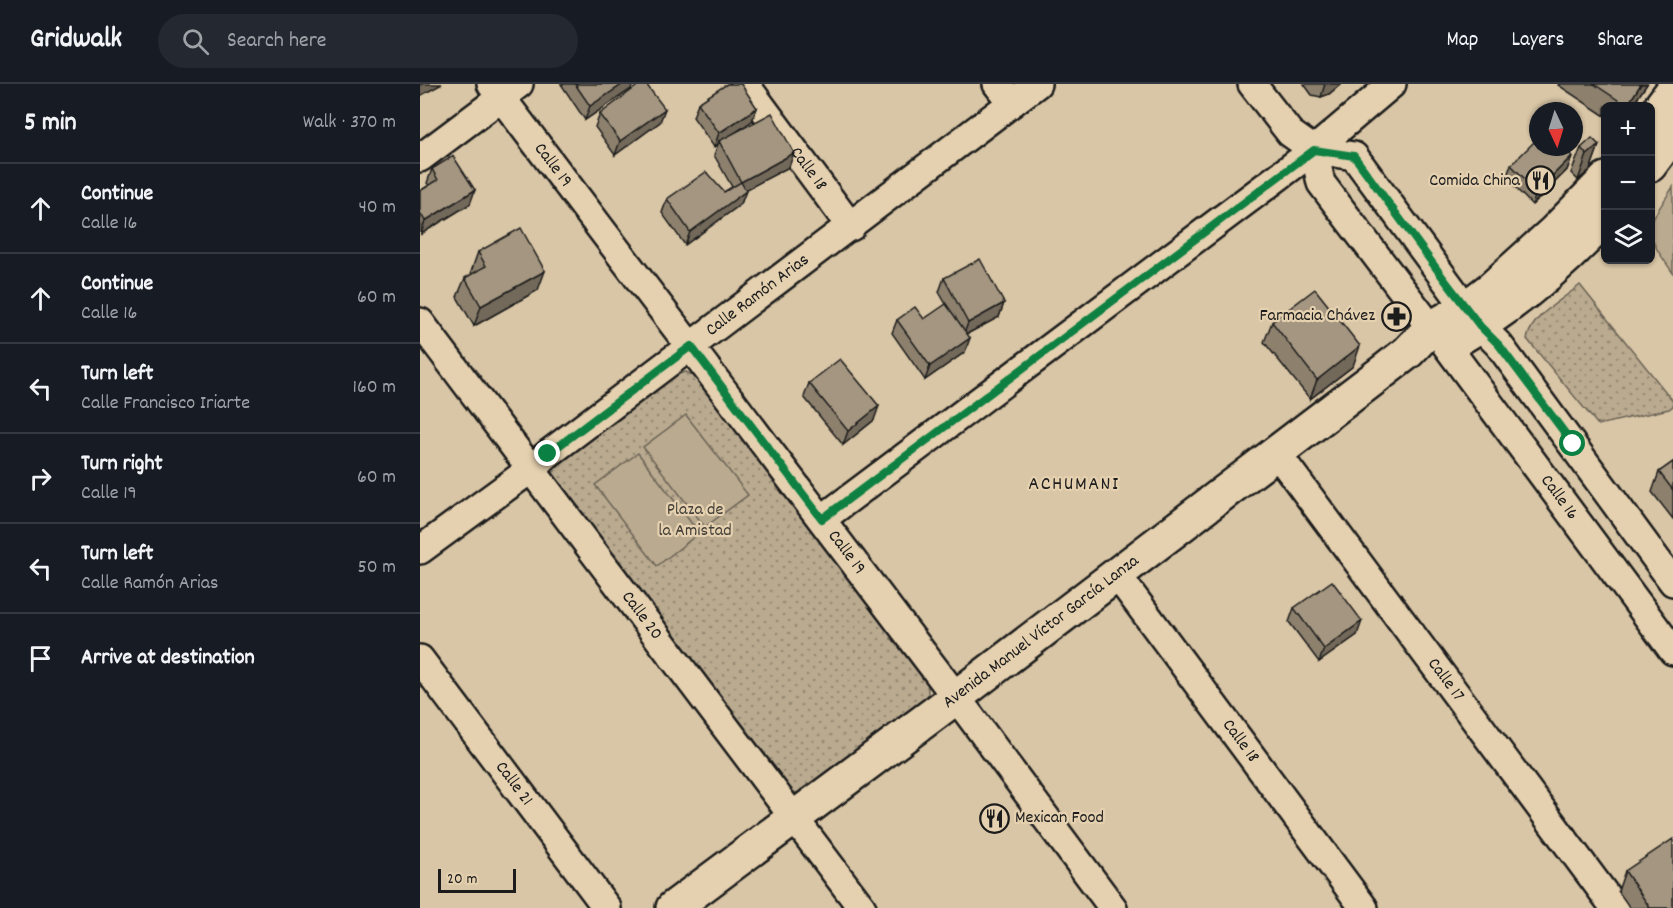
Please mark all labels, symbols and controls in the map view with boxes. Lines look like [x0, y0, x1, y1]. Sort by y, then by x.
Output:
search box [158, 14, 578, 68]
text: Gridwalk [30, 21, 122, 61]
icon: search [179, 25, 212, 58]
text: Search here [227, 26, 327, 57]
text: Map [1447, 26, 1478, 56]
text: Layers [1511, 26, 1564, 56]
text: Share [1597, 26, 1643, 56]
north arrow [1529, 102, 1583, 156]
map controls [1601, 102, 1655, 264]
button: + [1601, 102, 1655, 156]
text: 5 min [24, 105, 77, 142]
text: Walk · 370 m [303, 109, 396, 137]
street label: Calle 19 [528, 138, 578, 193]
street label: Calle 18 [783, 142, 833, 196]
button: − [1601, 156, 1655, 210]
restaurant icon: Comida China [1525, 165, 1557, 197]
place label: Comida China [1429, 169, 1521, 194]
text: Continue [81, 179, 153, 210]
icon: ahead [24, 192, 57, 225]
text: 40 m [358, 194, 396, 222]
text: Calle 16 [81, 210, 137, 238]
button: layers [1601, 210, 1655, 264]
street label: Calle Ramón Arias [701, 248, 815, 343]
text: Continue [81, 269, 153, 300]
icon: ahead [24, 282, 57, 315]
text: 60 m [357, 284, 396, 312]
text: Calle 16 [81, 300, 137, 328]
pharmacy icon: Farmacia Chávez [1380, 300, 1412, 332]
place label: Farmacia Chávez [1260, 304, 1375, 329]
text: Turn left [81, 359, 153, 390]
icon: left [24, 372, 57, 405]
text: 160 m [353, 374, 396, 402]
text: Calle Francisco Iriarte [81, 390, 250, 418]
route start [1559, 430, 1585, 456]
route end [534, 440, 560, 466]
text: Turn right [81, 449, 163, 480]
icon: right [24, 462, 57, 495]
text: 60 m [357, 464, 396, 492]
street label: Calle 16 [1534, 470, 1584, 525]
district label: ACHUMANI [1028, 471, 1120, 499]
text: Calle 19 [81, 480, 137, 508]
park label: Plaza de la Amistad [658, 498, 732, 544]
street label: Calle 19 [821, 525, 871, 580]
text: Turn left [81, 539, 153, 570]
street label: Avenida Manuel Víctor García Lanza [938, 549, 1145, 715]
icon: left [24, 552, 57, 585]
text: 50 m [358, 554, 396, 582]
text: Calle Ramón Arias [81, 570, 219, 598]
street label: Calle 20 [615, 586, 668, 646]
icon: arrive [24, 642, 57, 675]
text: Arrive at destination [81, 643, 255, 674]
street label: Calle 17 [1421, 653, 1470, 707]
street label: Calle 18 [1216, 714, 1265, 768]
street label: Calle 21 [489, 756, 539, 811]
restaurant icon: Mexican Food [978, 802, 1010, 834]
place label: Mexican Food [1015, 806, 1104, 831]
scale bar [438, 866, 516, 894]
text: 20 m [447, 868, 477, 891]

